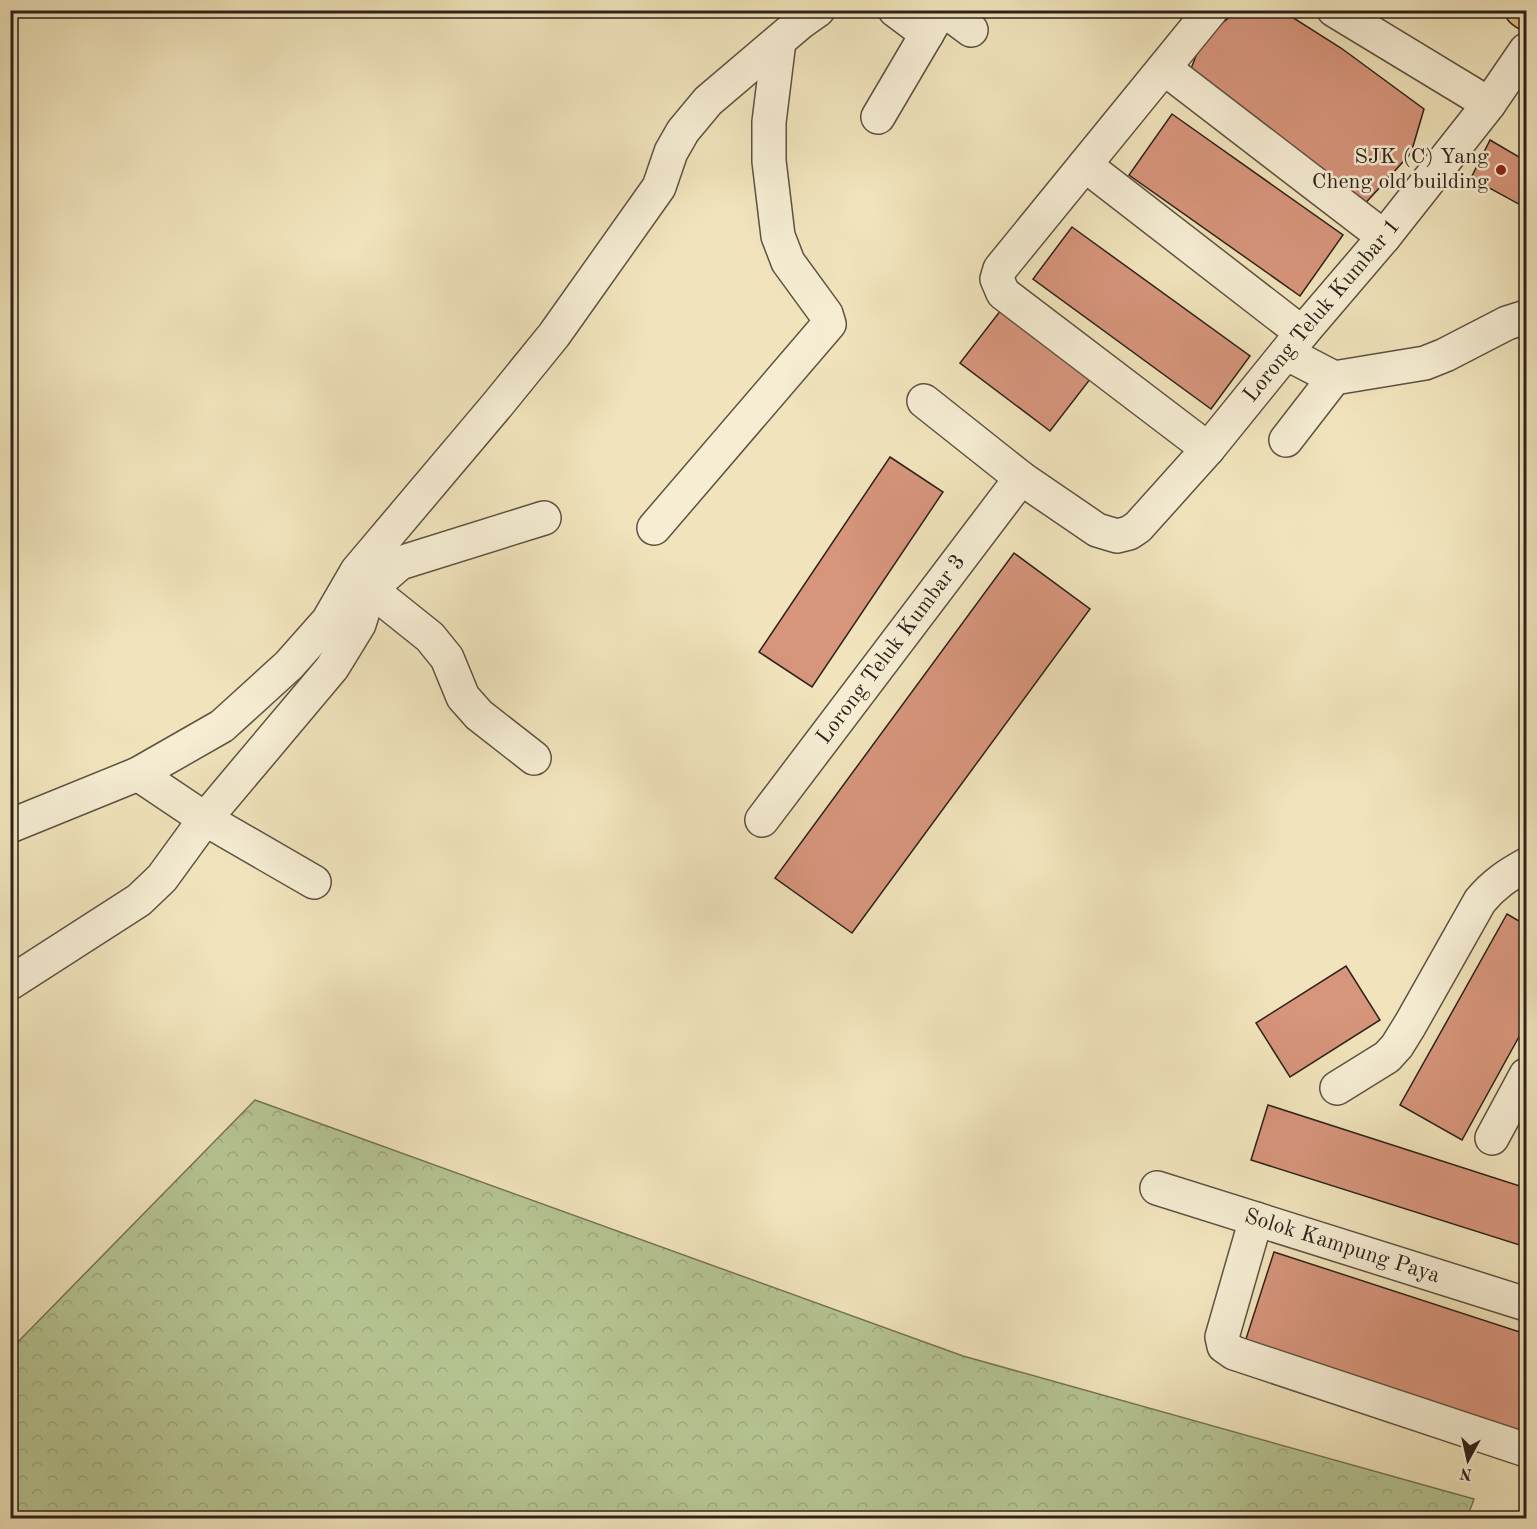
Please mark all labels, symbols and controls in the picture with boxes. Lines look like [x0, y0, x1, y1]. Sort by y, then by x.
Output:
place label: SJK (C) Yang Cheng old building [1312, 146, 1489, 193]
marker: SJK (C) Yang Cheng old building [1494, 163, 1508, 177]
street label: Lorong Teluk Kumbar 1 [1239, 215, 1405, 407]
street label: Lorong Teluk Kumbar 3 [813, 551, 970, 748]
street label: Solok Kampung Paya [1242, 1205, 1443, 1287]
north arrow [1438, 1430, 1498, 1490]
text: N [1458, 1464, 1473, 1482]

